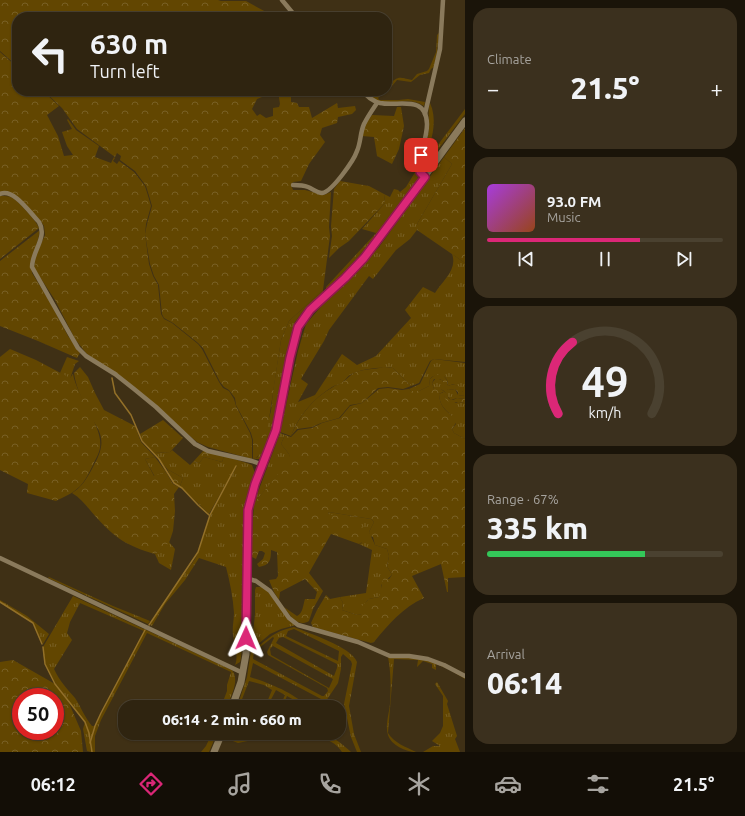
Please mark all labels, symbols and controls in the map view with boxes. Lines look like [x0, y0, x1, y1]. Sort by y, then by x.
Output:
icon: left [24, 28, 76, 80]
text: 630 m [90, 28, 168, 59]
text: Climate [487, 52, 532, 66]
text: Turn left [90, 61, 160, 81]
text: 21.5° [570, 71, 640, 105]
text: − [487, 76, 499, 101]
text: + [711, 76, 723, 101]
pin [404, 138, 438, 172]
icon: arrive [410, 144, 432, 166]
text: 93.0 FM [547, 193, 601, 210]
text: Music [547, 210, 581, 224]
icon: previous [515, 248, 537, 270]
icon: pause [594, 248, 616, 270]
icon: next [673, 248, 695, 270]
text: 49 [582, 358, 628, 405]
text: km/h [589, 405, 621, 421]
text: Range · 67% [487, 492, 559, 506]
text: 335 km [487, 511, 588, 545]
position arrow [225, 617, 267, 659]
text: Arrival [487, 647, 525, 661]
text: 06:14 [487, 666, 562, 700]
speed limit sign: 50 [12, 688, 64, 740]
text: 06:14 · 2 min · 660 m [162, 711, 302, 728]
icon: directions [137, 770, 165, 798]
icon: music [226, 770, 254, 798]
icon: phone [316, 770, 344, 798]
icon: climate [405, 770, 433, 798]
icon: car [494, 770, 522, 798]
icon: filters [584, 770, 612, 798]
text: 06:12 [31, 774, 76, 794]
text: 21.5° [673, 774, 714, 794]

